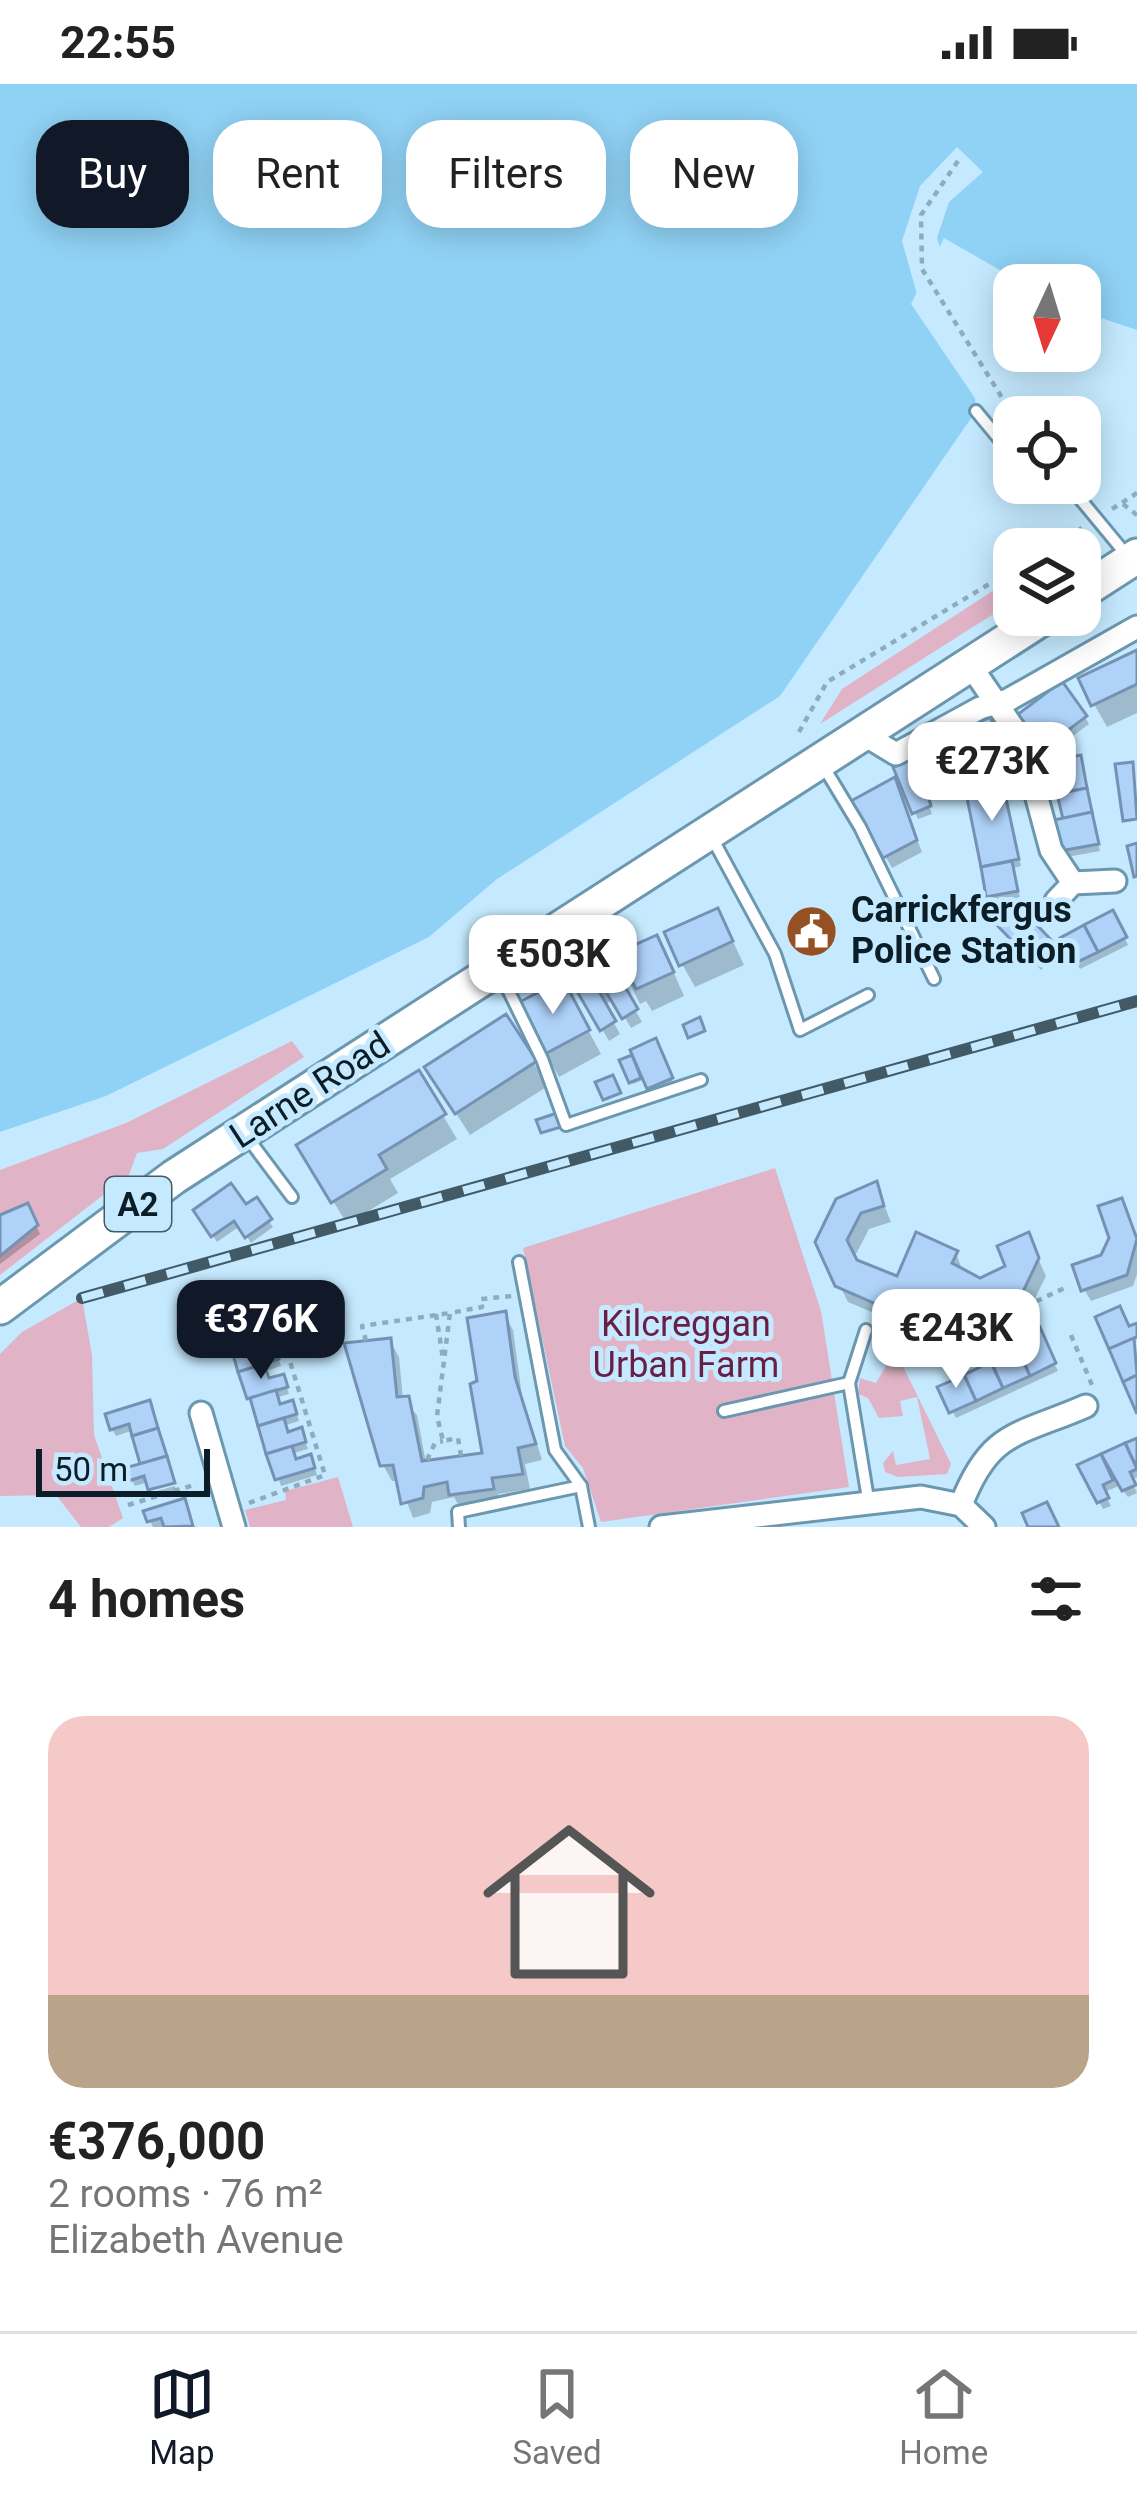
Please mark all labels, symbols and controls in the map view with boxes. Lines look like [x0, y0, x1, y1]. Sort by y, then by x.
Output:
text: 22:55 [60, 16, 176, 69]
chip: Buy [36, 120, 189, 228]
chip: Rent [213, 120, 382, 228]
chip: Filters [406, 120, 606, 228]
chip: New [630, 120, 798, 228]
north arrow [993, 264, 1101, 372]
map controls [993, 264, 1101, 636]
button: locate [993, 396, 1101, 504]
button: layers [993, 528, 1101, 636]
pin: €273K [908, 722, 1076, 824]
text: €273K [935, 738, 1049, 784]
place label: Carrickfergus Police Station [851, 889, 1076, 972]
public building icon: Carrickfergus Police Station [784, 903, 840, 959]
pin: €503K [469, 915, 637, 1017]
text: €503K [496, 931, 610, 977]
street label: Larne Road [222, 1023, 398, 1157]
road number: A2 [105, 1177, 171, 1231]
pin: €376K [177, 1280, 345, 1382]
pin: €243K [872, 1289, 1040, 1391]
text: €376K [204, 1296, 318, 1342]
park label: Kilcreggan Urban Farm [593, 1303, 779, 1386]
text: €243K [899, 1305, 1013, 1351]
scale bar [36, 1443, 210, 1496]
text: 50 m [54, 1450, 128, 1489]
icon: filters [1023, 1566, 1089, 1632]
text: 4 homes [48, 1570, 245, 1629]
icon: home [461, 1794, 677, 2010]
text: €376,000 [48, 2112, 265, 2171]
text: 2 rooms · 76 m² [48, 2171, 323, 2217]
text: Elizabeth Avenue [48, 2217, 344, 2263]
tab: Map [149, 2361, 215, 2472]
tab: Saved [512, 2361, 602, 2472]
tab: Home [899, 2361, 988, 2472]

